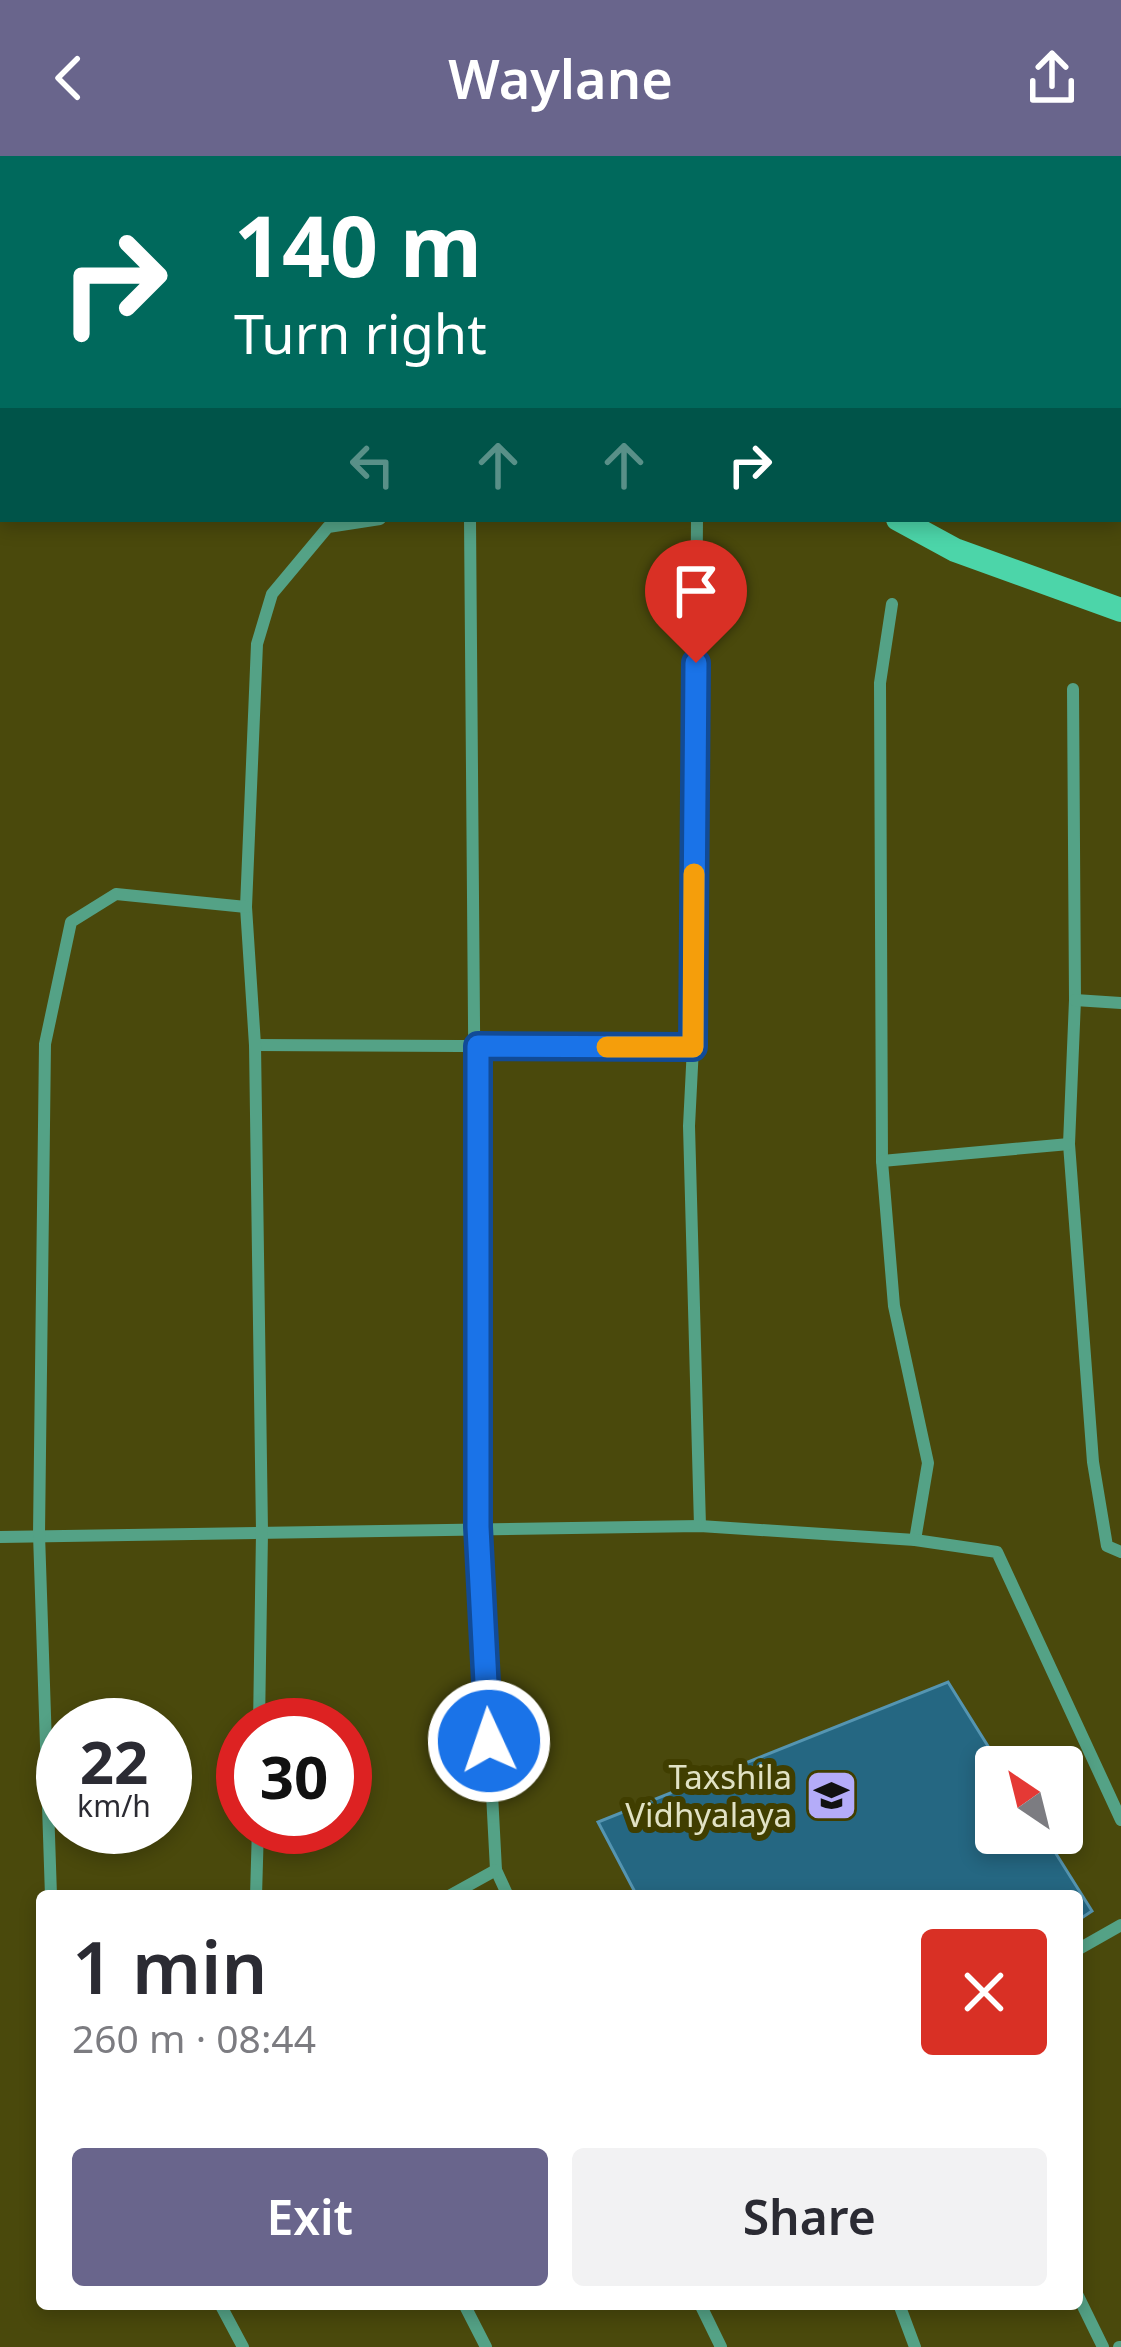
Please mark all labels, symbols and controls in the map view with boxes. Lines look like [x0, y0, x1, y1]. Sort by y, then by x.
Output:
text: Waylane [448, 41, 673, 115]
icon: back [36, 45, 102, 111]
icon: share [1019, 45, 1085, 111]
text: 140 m [234, 187, 482, 302]
icon: right [36, 204, 192, 360]
text: Turn right [234, 296, 487, 370]
icon: left [339, 432, 405, 498]
icon: ahead [465, 432, 531, 498]
icon: ahead [591, 432, 657, 498]
icon: right [717, 432, 783, 498]
pin [645, 540, 747, 663]
icon: arrive [663, 558, 729, 624]
position arrow [426, 1678, 552, 1804]
speed limit sign: 30 [216, 1698, 372, 1854]
text: 22 [80, 1720, 148, 1802]
north arrow [975, 1746, 1083, 1854]
map controls [975, 1746, 1083, 1854]
place label: Taxshila Vidhyalaya [625, 1754, 792, 1837]
school or university icon: Taxshila Vidhyalaya [803, 1767, 859, 1823]
text: km/h [77, 1785, 151, 1826]
text: 1 min [72, 1917, 267, 2015]
button: close [921, 1929, 1047, 2055]
text: 260 m · 08:44 [72, 2011, 316, 2064]
button: Exit [72, 2148, 548, 2286]
button: Share [572, 2148, 1047, 2286]

